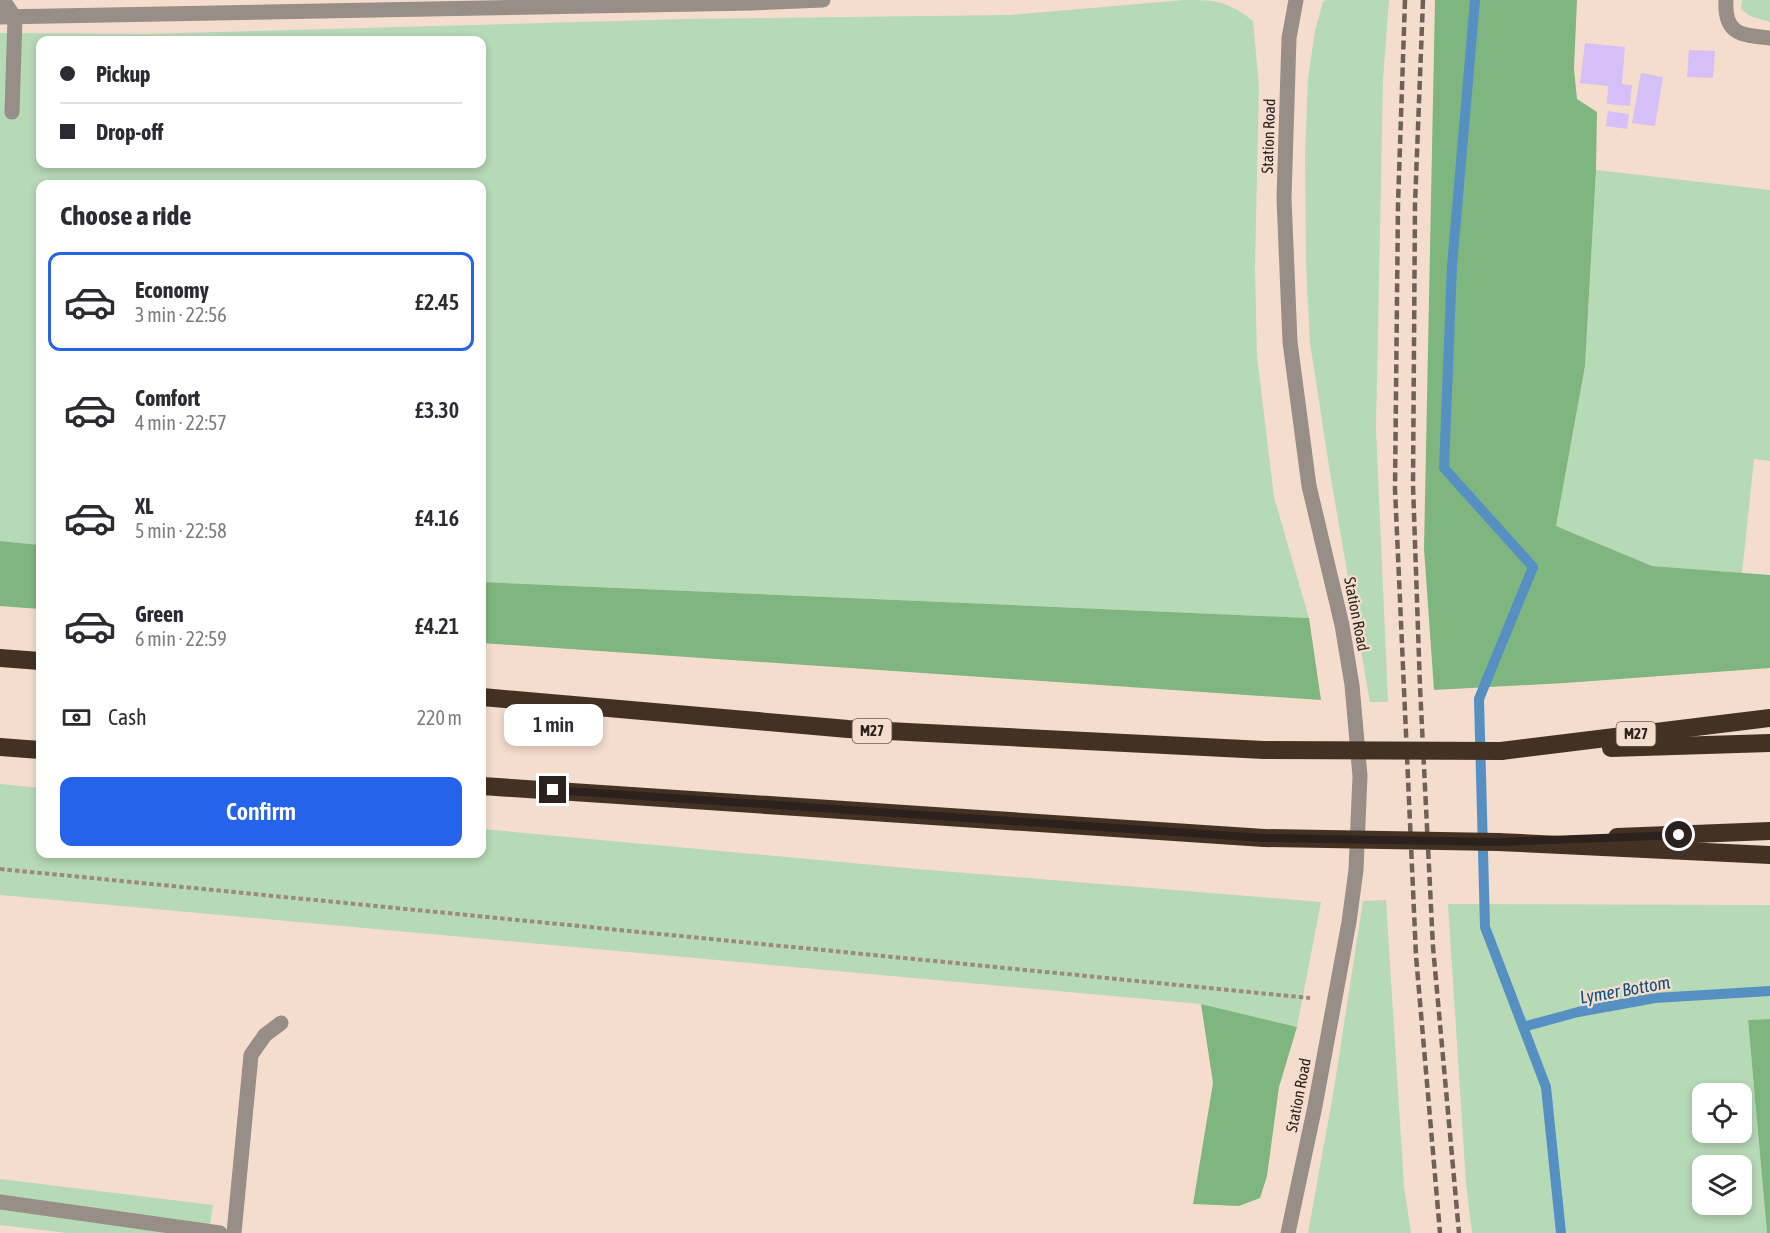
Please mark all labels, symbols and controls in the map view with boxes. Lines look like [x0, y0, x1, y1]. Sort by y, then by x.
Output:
text: Pickup [96, 61, 151, 87]
street label: Station Road [1258, 98, 1278, 174]
text: Drop-off [96, 119, 163, 145]
text: Choose a ride [60, 200, 192, 231]
icon: car [63, 275, 117, 329]
text: Economy [135, 277, 209, 303]
text: £2.45 [415, 289, 459, 315]
text: 3 min · 22:56 [135, 303, 227, 326]
icon: car [63, 383, 117, 437]
text: Comfort [135, 385, 200, 411]
text: £3.30 [415, 397, 459, 423]
text: 4 min · 22:57 [135, 411, 227, 434]
icon: car [63, 491, 117, 545]
text: XL [135, 493, 153, 519]
text: £4.16 [415, 505, 459, 531]
text: 5 min · 22:58 [135, 519, 227, 542]
street label: Station Road [1341, 575, 1373, 653]
icon: car [63, 599, 117, 653]
text: Green [135, 601, 184, 627]
text: £4.21 [415, 613, 459, 639]
text: 6 min · 22:59 [135, 627, 227, 650]
icon: cash [60, 701, 93, 734]
callout: 1 min [504, 703, 602, 745]
text: Cash [108, 704, 147, 730]
text: 220 m [417, 706, 462, 729]
text: 1 min [533, 713, 574, 736]
road number: M27 [852, 719, 892, 743]
road number: M27 [1616, 722, 1656, 746]
route end [539, 776, 566, 803]
button: Confirm [60, 777, 462, 846]
route start [1665, 821, 1692, 848]
water label: Lymer Bottom [1578, 971, 1672, 1008]
street label: Station Road [1282, 1056, 1314, 1134]
map controls [1692, 1083, 1752, 1215]
button: locate [1692, 1083, 1752, 1143]
button: layers [1692, 1155, 1752, 1215]

